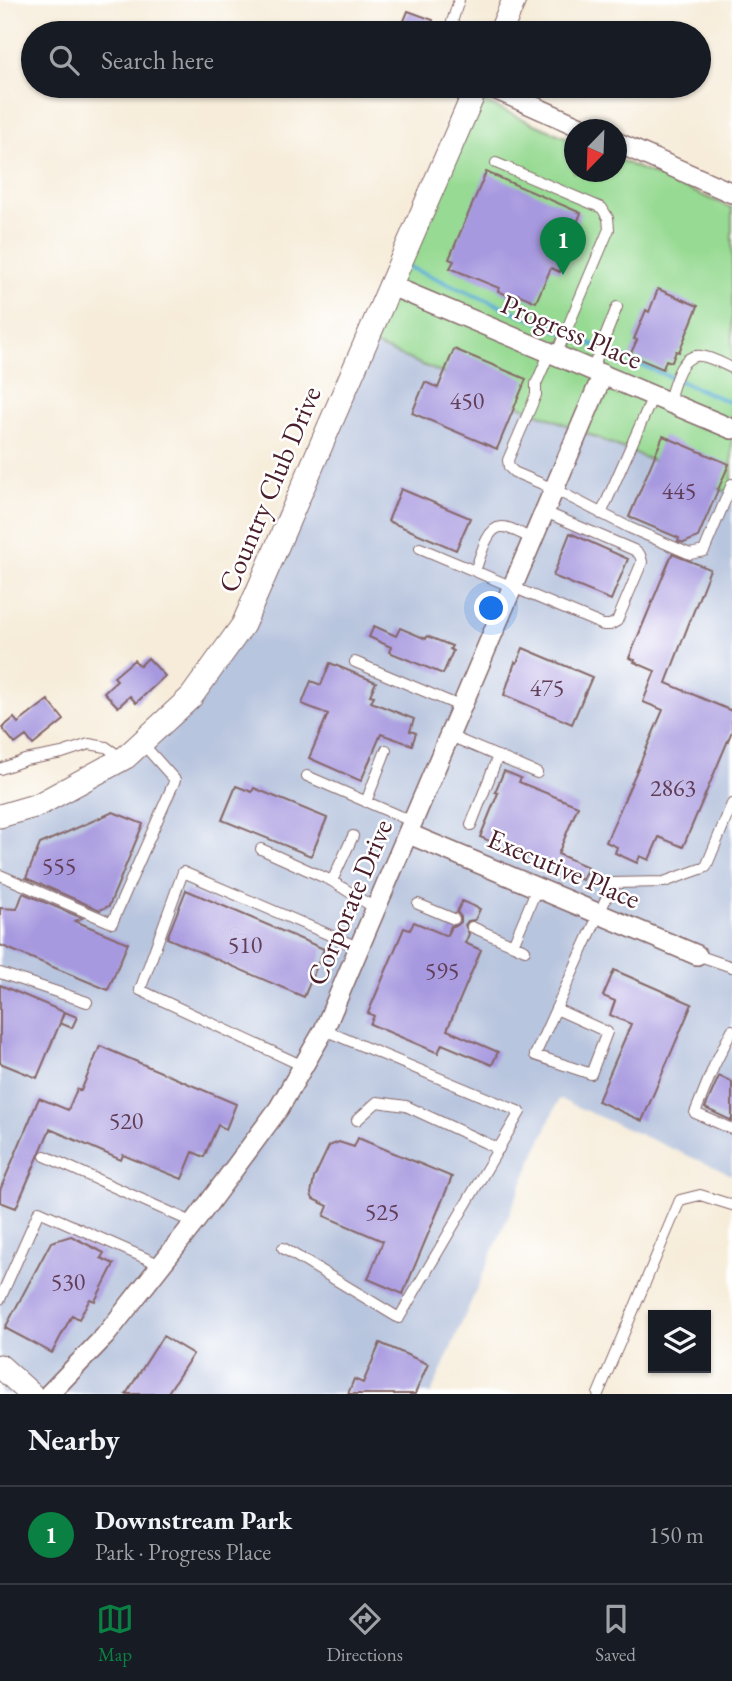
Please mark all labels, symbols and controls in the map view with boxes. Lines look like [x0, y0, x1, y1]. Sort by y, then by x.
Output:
search box [21, 21, 711, 98]
icon: search [45, 41, 83, 79]
text: Search here [101, 43, 214, 77]
north arrow [564, 119, 627, 182]
pin: 1 [540, 217, 586, 275]
street label: Progress Place [496, 285, 648, 377]
street label: Country Club Drive [209, 380, 329, 598]
house number: 450 [450, 385, 484, 416]
house number: 445 [662, 475, 696, 506]
your location [474, 591, 508, 625]
house number: 475 [530, 672, 564, 703]
house number: 2863 [650, 772, 696, 803]
street label: Corporate Drive [298, 813, 400, 991]
street label: Executive Place [482, 820, 646, 916]
house number: 555 [42, 850, 76, 881]
house number: 510 [228, 929, 262, 960]
house number: 595 [425, 955, 459, 986]
house number: 520 [109, 1105, 143, 1136]
house number: 525 [365, 1196, 399, 1227]
house number: 530 [51, 1266, 85, 1297]
map controls [648, 1310, 711, 1373]
button: layers [648, 1310, 711, 1373]
text: Nearby [28, 1420, 120, 1459]
text: Downstream Park [95, 1503, 292, 1537]
text: 1 [45, 1520, 57, 1550]
text: 150 m [648, 1520, 704, 1550]
text: Park · Progress Place [95, 1537, 271, 1567]
tab: Map [96, 1600, 134, 1667]
tab: Directions [326, 1600, 403, 1667]
tab: Saved [595, 1600, 636, 1667]

